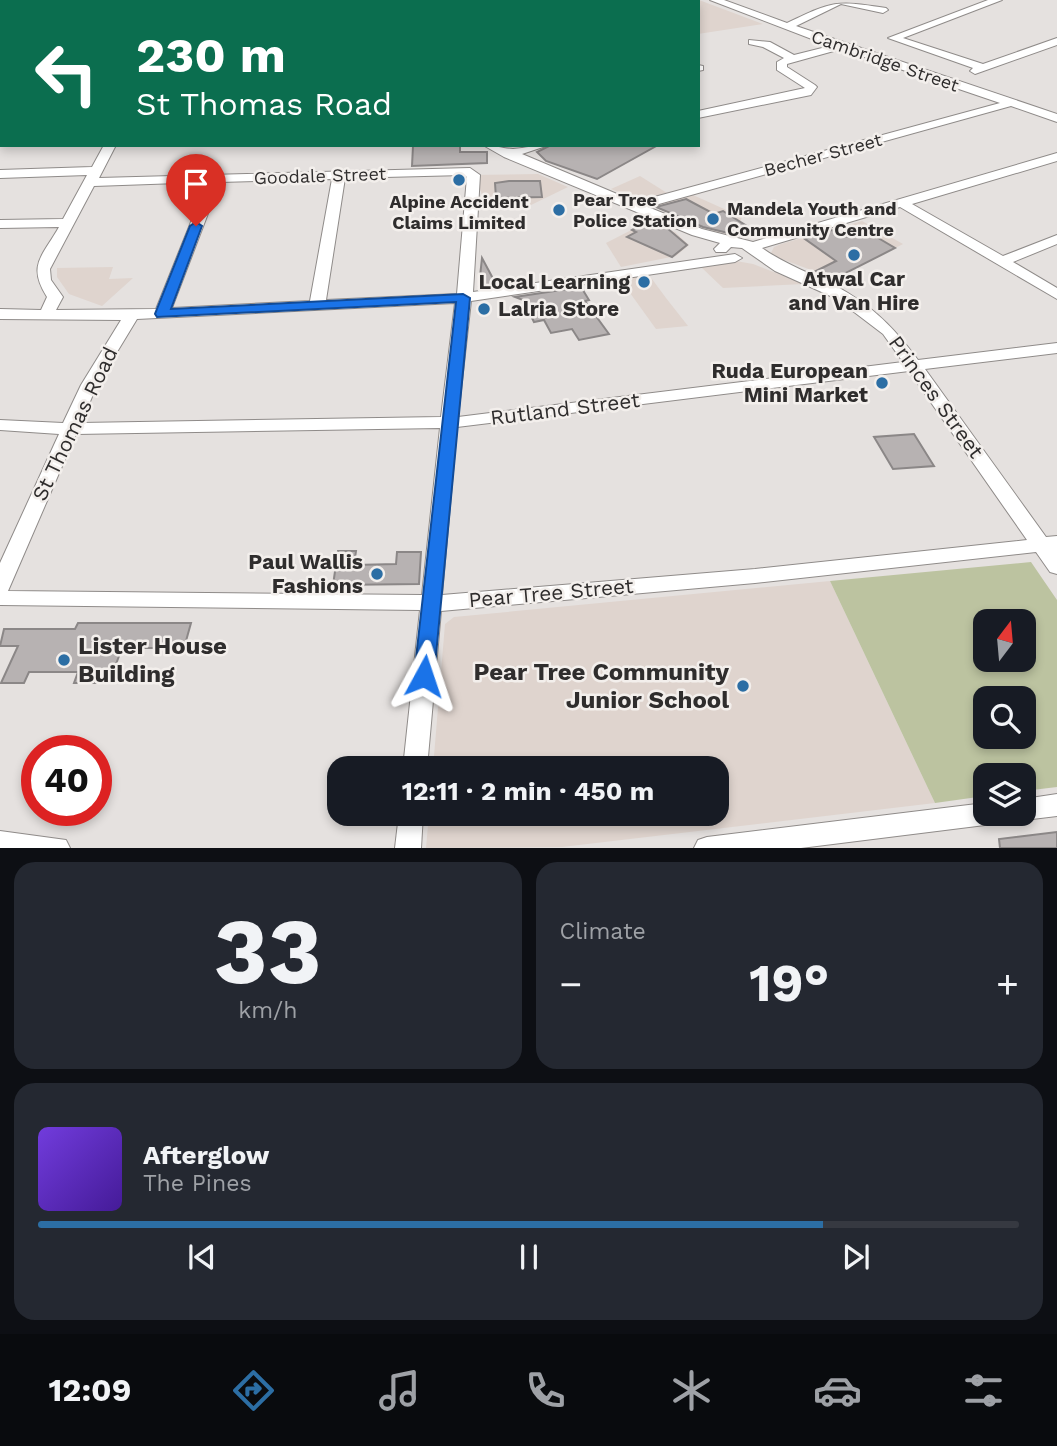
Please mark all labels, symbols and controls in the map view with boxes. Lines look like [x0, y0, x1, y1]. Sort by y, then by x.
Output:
street label: Cambridge Street [809, 25, 962, 96]
text: 230 m [136, 26, 286, 84]
icon: left [21, 28, 112, 119]
text: St Thomas Road [136, 85, 392, 123]
street label: Becher Street [762, 129, 884, 180]
pin [166, 154, 226, 226]
street label: Goodale Street [253, 163, 387, 188]
icon: arrive [177, 165, 215, 203]
marker: Alpine Accident Claims Limited [451, 172, 467, 188]
place label: Pear Tree Police Station [573, 189, 697, 231]
place label: Alpine Accident Claims Limited [389, 191, 529, 233]
place label: Mandela Youth and Community Centre [727, 198, 897, 240]
marker: Pear Tree Police Station [551, 202, 567, 218]
marker: Mandela Youth and Community Centre [705, 211, 721, 227]
marker: Atwal Car and Van Hire [846, 247, 862, 263]
place label: Atwal Car and Van Hire [789, 266, 919, 315]
place label: Local Learning [478, 269, 630, 294]
marker: Local Learning [636, 274, 652, 290]
place label: Lalria Store [498, 296, 619, 321]
marker: Lalria Store [476, 301, 492, 317]
street label: Princes Street [884, 331, 989, 463]
street label: St Thomas Road [26, 343, 123, 505]
place label: Ruda European Mini Market [711, 358, 868, 407]
marker: Ruda European Mini Market [874, 375, 890, 391]
street label: Rutland Street [489, 387, 641, 430]
place label: Paul Wallis Fashions [248, 549, 363, 598]
marker: Paul Wallis Fashions [369, 566, 385, 582]
street label: Pear Tree Street [467, 573, 635, 612]
north arrow [973, 609, 1036, 672]
map controls [973, 609, 1036, 826]
place label: Lister House Building [78, 632, 227, 688]
position arrow [387, 639, 461, 713]
marker: Lister House Building [56, 652, 72, 668]
place label: Pear Tree Community Junior School [474, 658, 729, 714]
marker: Pear Tree Community Junior School [735, 678, 751, 694]
button: search [973, 686, 1036, 749]
speed limit sign: 40 [21, 735, 112, 826]
button: layers [973, 763, 1036, 826]
text: 12:11 · 2 min · 450 m [402, 776, 654, 806]
text: 33 [214, 898, 322, 1005]
text: Climate [560, 918, 646, 945]
text: 19° [749, 953, 829, 1014]
text: − [560, 962, 582, 1006]
text: + [996, 962, 1019, 1006]
text: km/h [238, 997, 297, 1024]
text: Afterglow [143, 1140, 269, 1170]
text: The Pines [143, 1170, 252, 1197]
icon: previous [183, 1238, 221, 1276]
icon: pause [510, 1238, 548, 1276]
icon: next [837, 1238, 875, 1276]
icon: directions [229, 1366, 278, 1415]
icon: music [375, 1366, 424, 1415]
icon: phone [521, 1366, 570, 1415]
icon: climate [667, 1366, 716, 1415]
icon: car [813, 1366, 862, 1415]
icon: filters [959, 1366, 1008, 1415]
text: 12:09 [49, 1371, 131, 1409]

